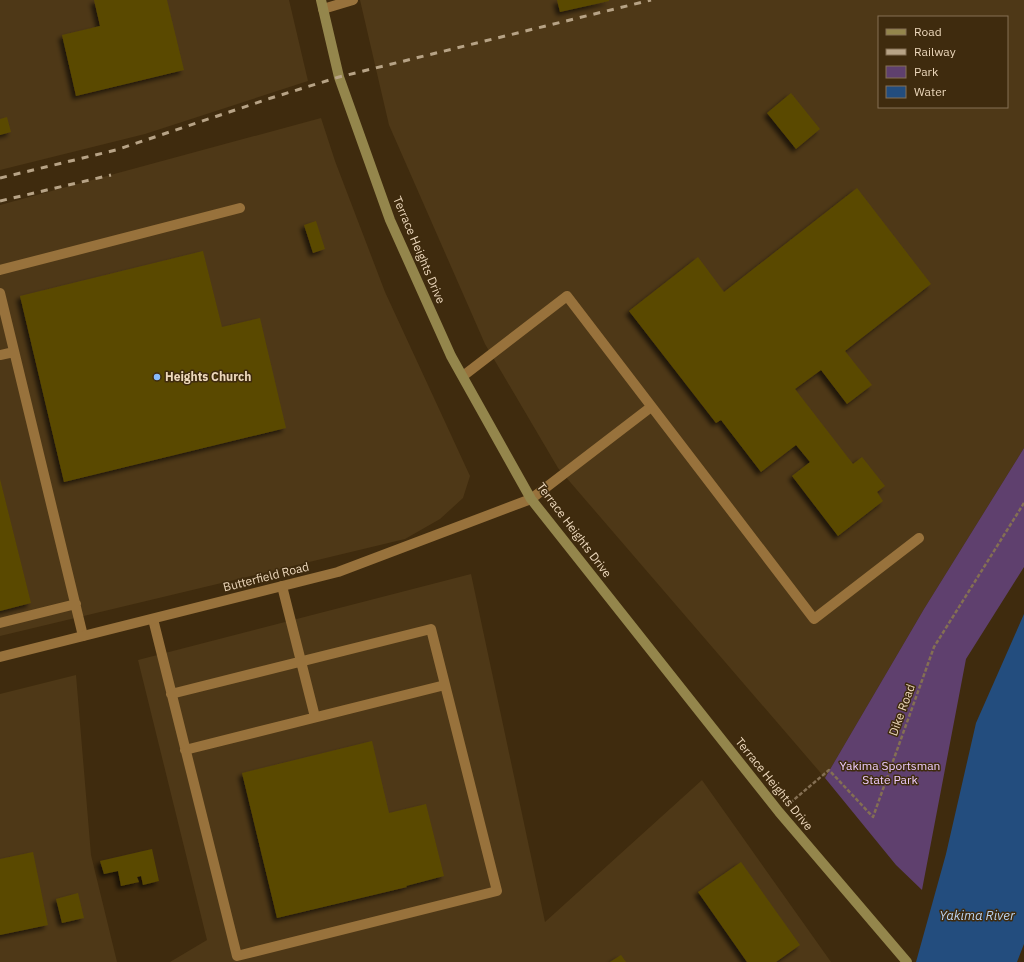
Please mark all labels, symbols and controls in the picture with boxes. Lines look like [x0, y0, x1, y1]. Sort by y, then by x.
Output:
legend [878, 16, 1008, 108]
text: Road [914, 24, 942, 39]
text: Railway [914, 44, 956, 59]
text: Park [914, 64, 939, 79]
text: Water [914, 84, 947, 99]
street label: Terrace Heights Drive [390, 194, 449, 306]
place label: Heights Church [165, 369, 251, 384]
marker: Heights Church [152, 372, 162, 382]
street label: Terrace Heights Drive [534, 479, 615, 581]
street label: Butterfield Road [221, 559, 310, 594]
street label: Dike Road [885, 682, 918, 738]
street label: Terrace Heights Drive [732, 734, 817, 833]
park label: Yakima Sportsman State Park [840, 758, 940, 787]
water label: Yakima River [939, 907, 1016, 924]

